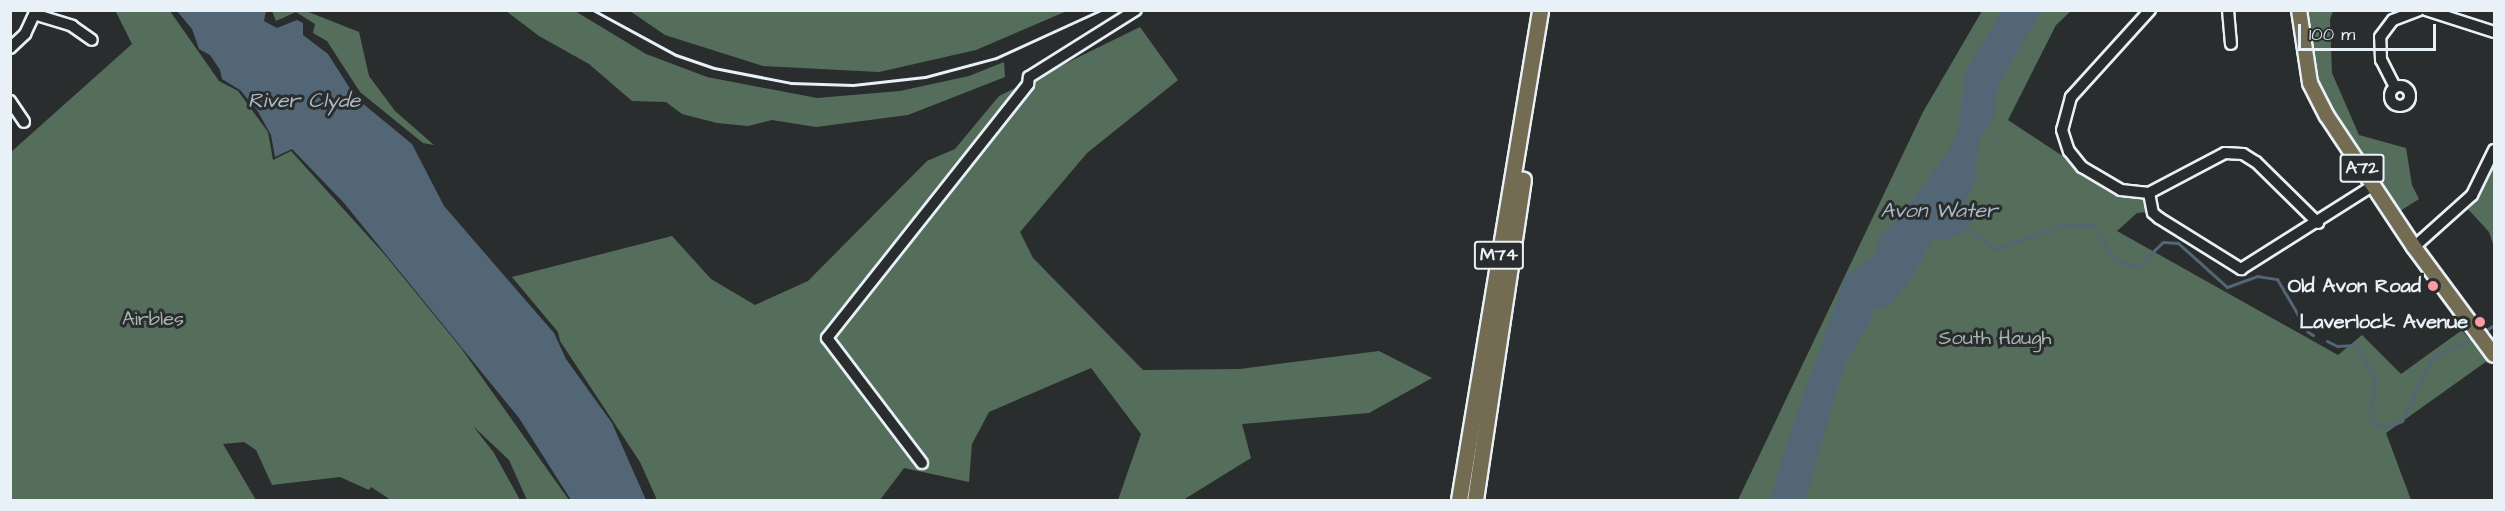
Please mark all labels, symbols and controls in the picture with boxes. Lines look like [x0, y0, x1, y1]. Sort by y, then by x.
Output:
scale bar [2301, 12, 2439, 50]
text: 100 m [2309, 22, 2355, 47]
water label: River Clyde [248, 88, 360, 114]
road number: A72 [2340, 153, 2384, 183]
water label: Avon Water [1881, 198, 1997, 224]
road number: M74 [1474, 240, 1524, 270]
place label: Old Avon Road [2288, 274, 2421, 298]
marker: Old Avon Road [2426, 279, 2440, 293]
park label: Airbles [122, 307, 184, 331]
place label: Laverlock Avenue [2299, 310, 2468, 334]
marker: Laverlock Avenue [2473, 315, 2487, 329]
park label: South Haugh [1939, 326, 2051, 350]

